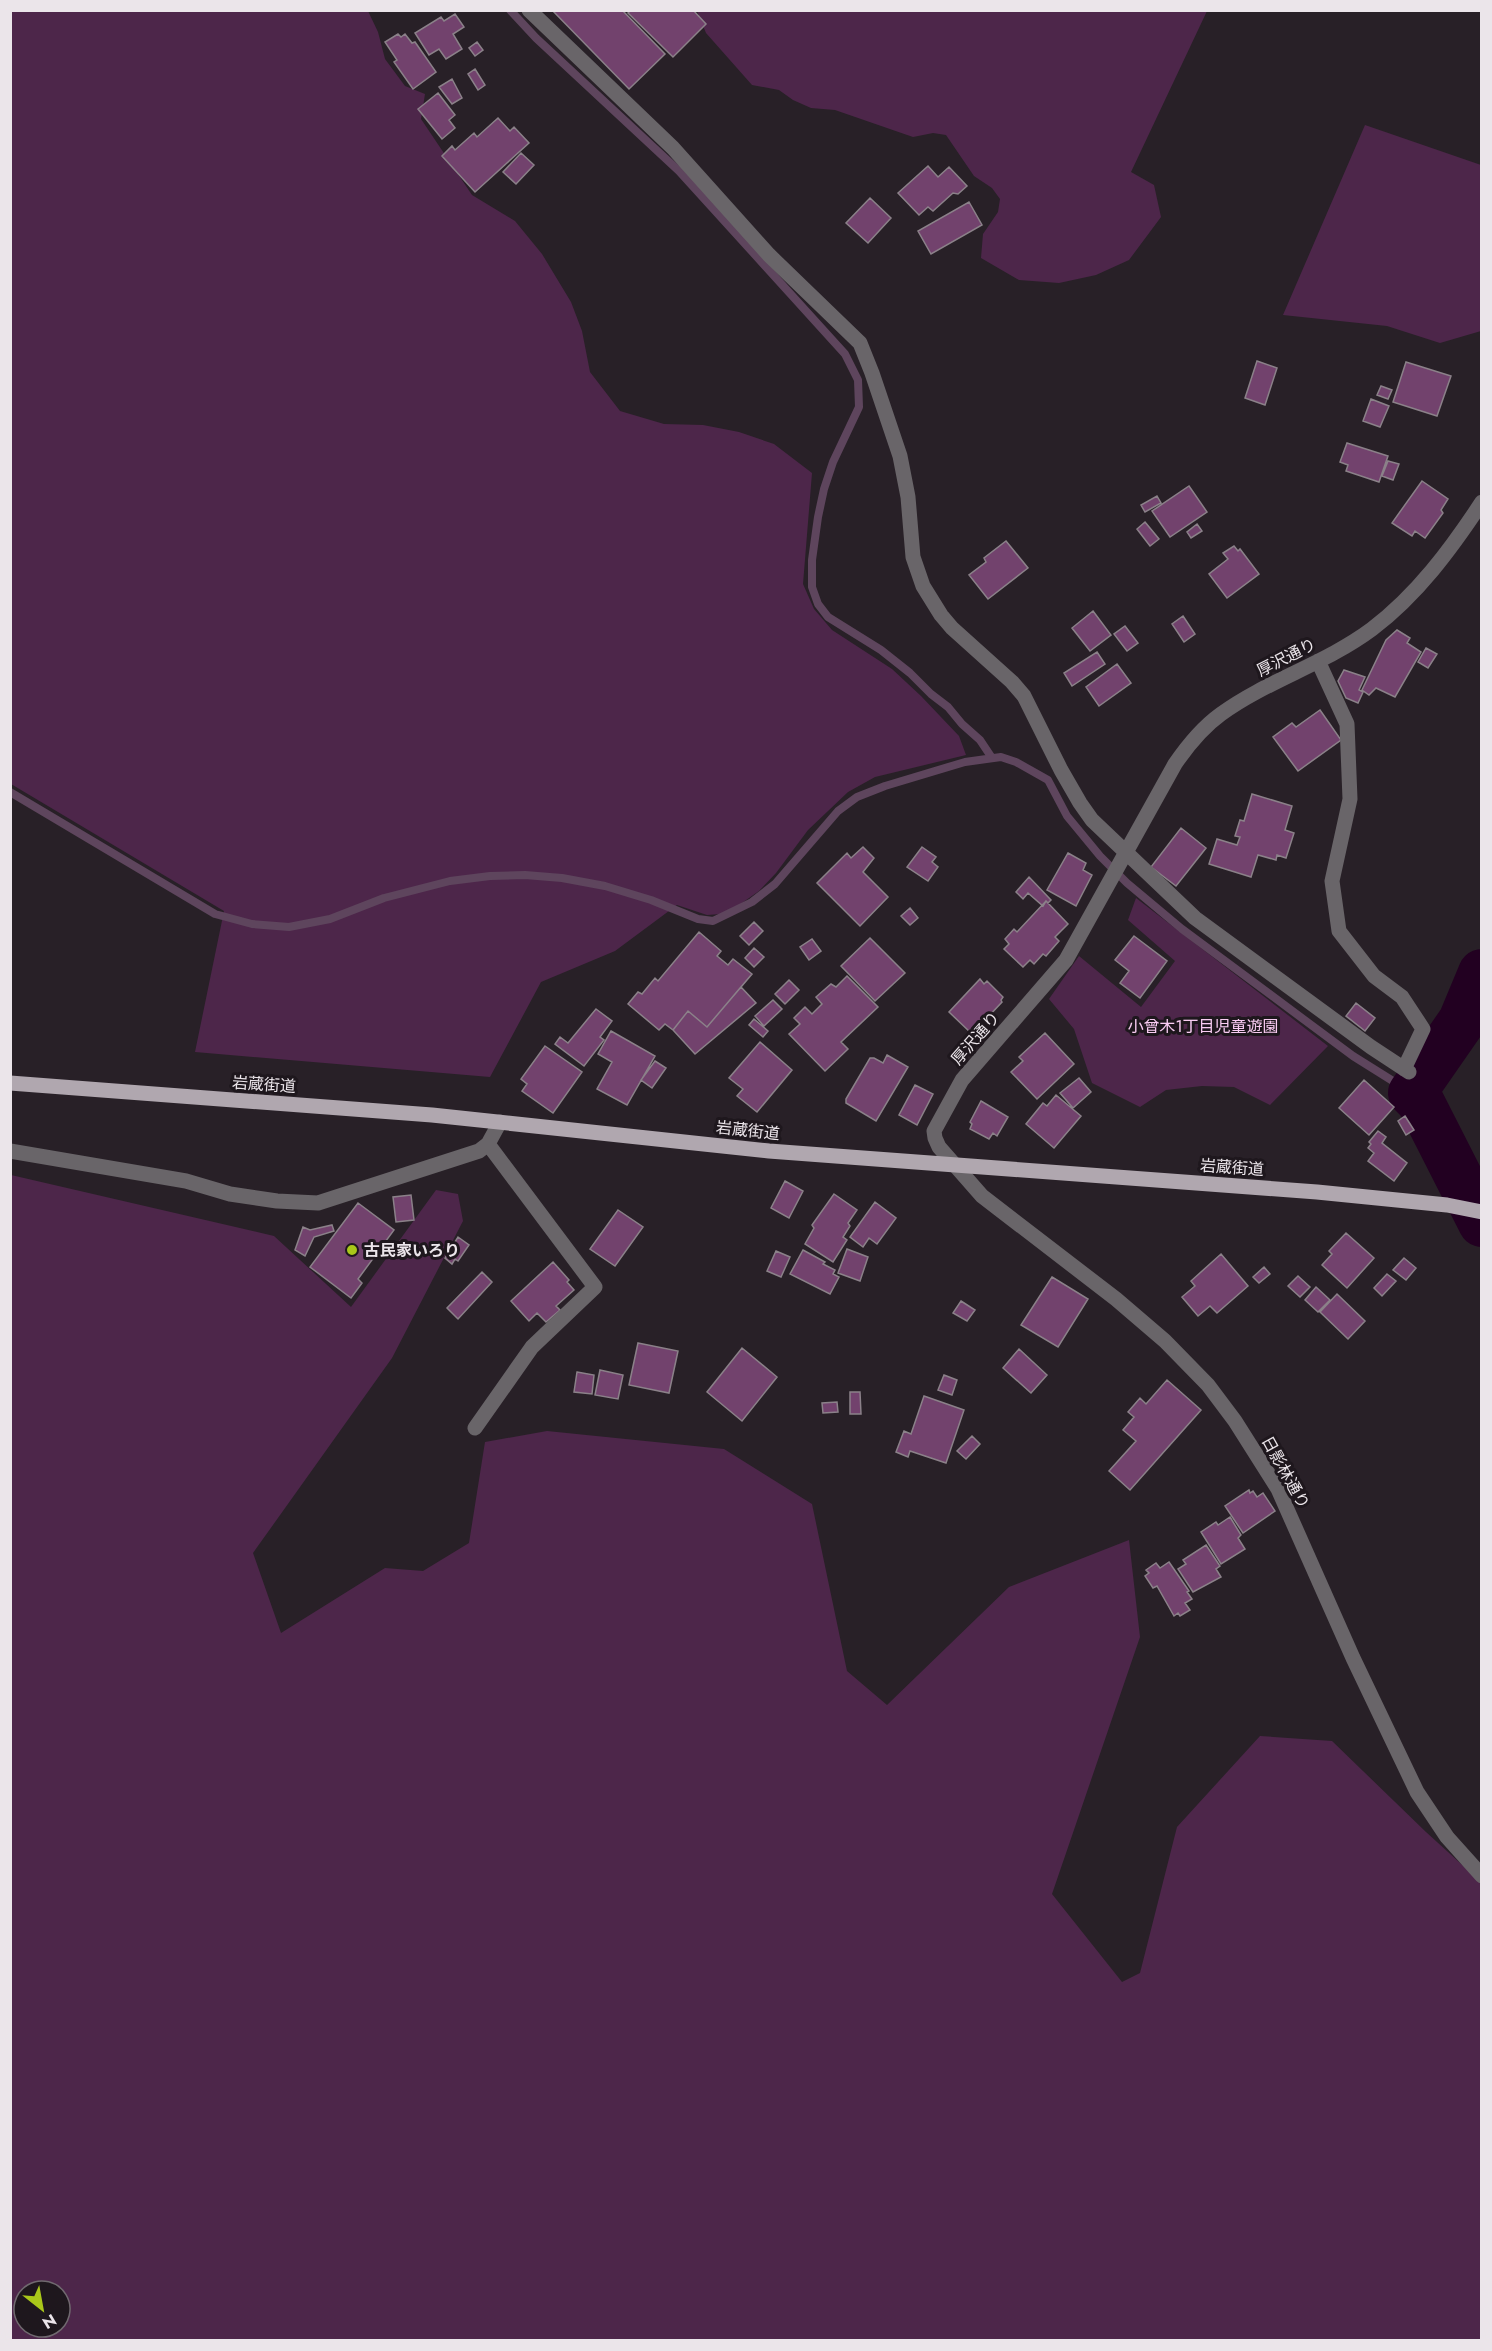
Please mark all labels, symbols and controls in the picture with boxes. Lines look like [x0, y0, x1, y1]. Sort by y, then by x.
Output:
street label: 厚沢通り [1252, 633, 1320, 682]
street label: 厚沢通り [946, 1007, 1005, 1070]
park label: 小曾木1丁目児童遊園 [1127, 1015, 1279, 1038]
street label: 岩蔵街道 [231, 1071, 297, 1098]
street label: 岩蔵街道 [715, 1116, 781, 1145]
street label: 岩蔵街道 [1199, 1154, 1265, 1181]
place label: 古民家いろり [364, 1239, 460, 1262]
marker: 古民家いろり [345, 1243, 359, 1257]
street label: 日影林通り [1256, 1432, 1315, 1513]
north arrow [12, 2279, 72, 2339]
text: N [38, 2308, 61, 2335]

